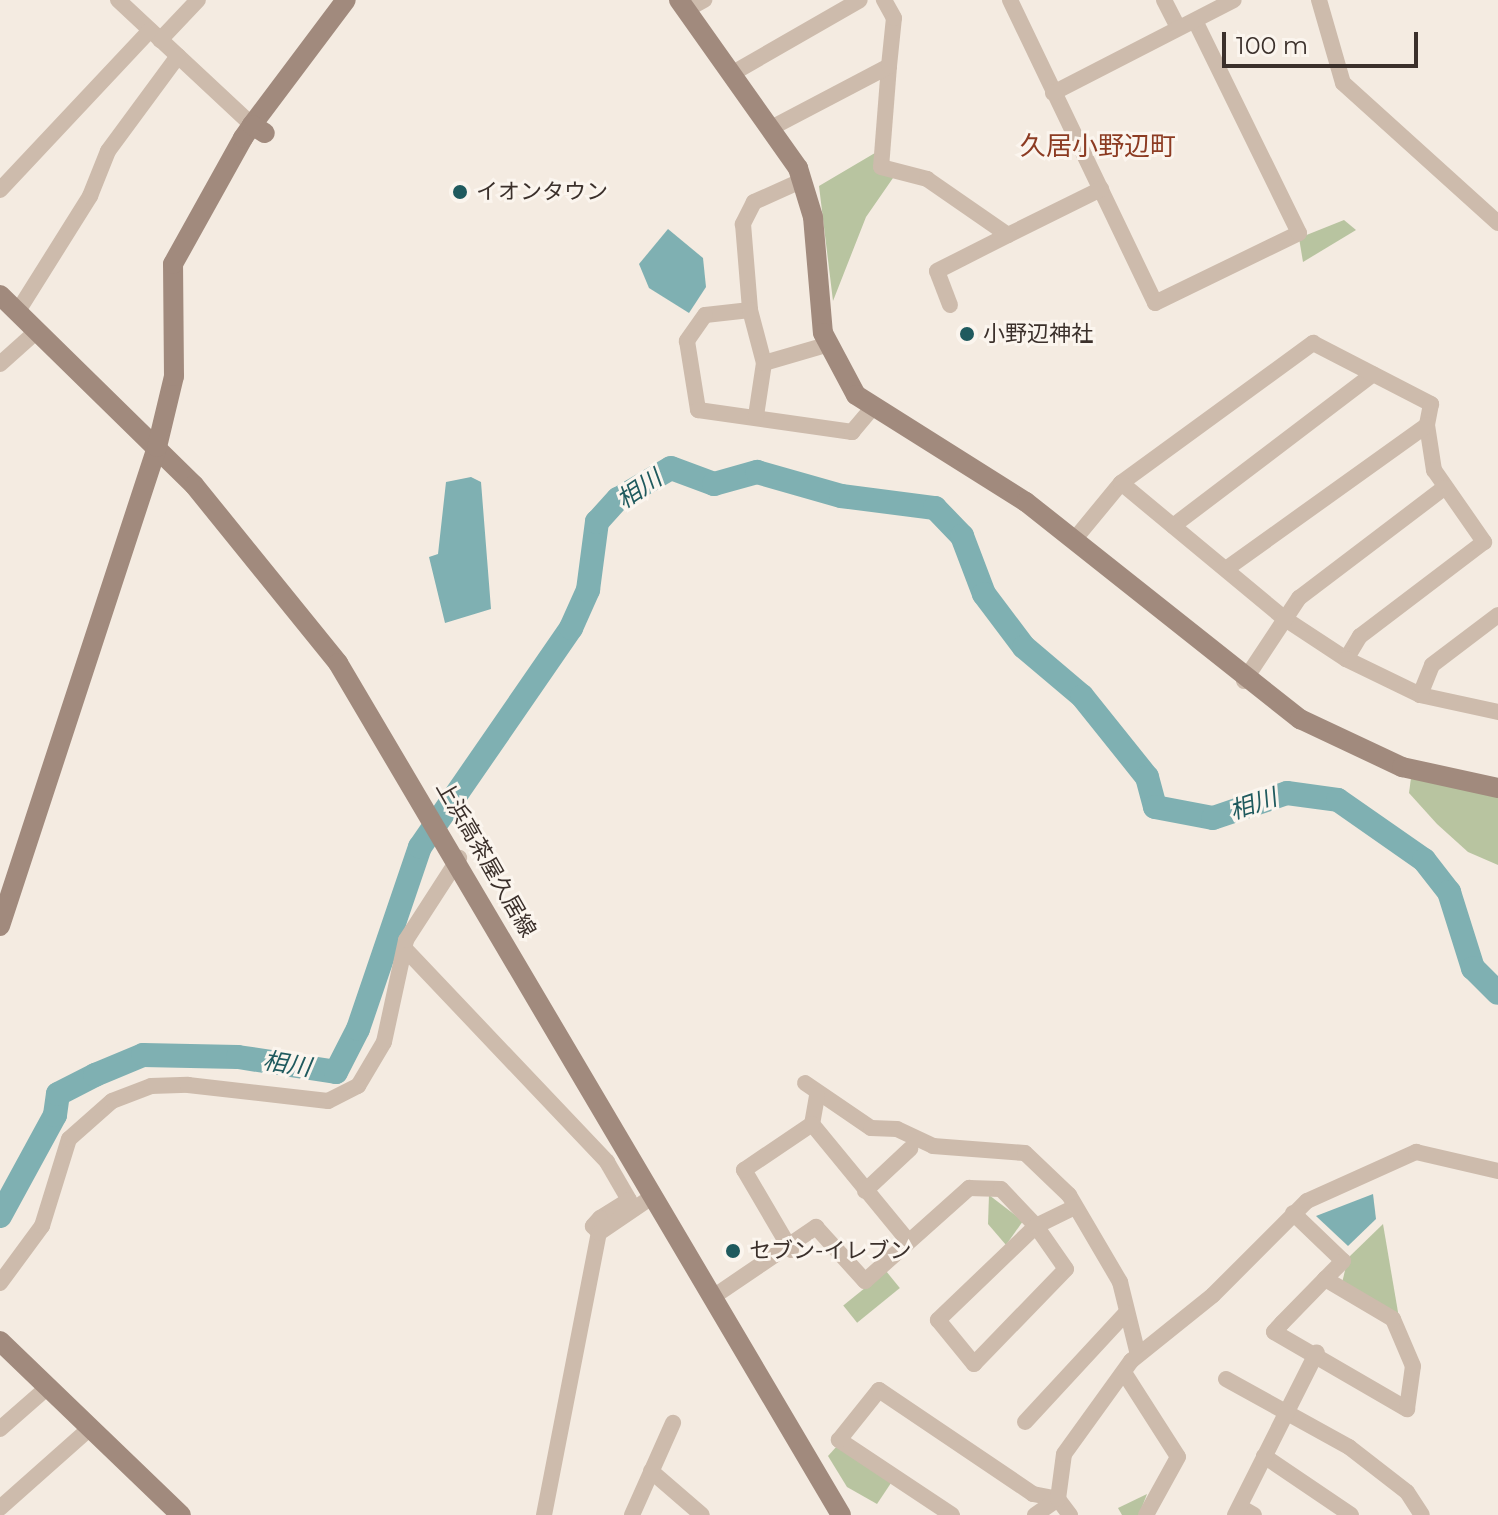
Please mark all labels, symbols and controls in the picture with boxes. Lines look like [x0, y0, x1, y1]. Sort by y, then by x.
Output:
scale bar [1226, 16, 1422, 66]
text: 100 m [1236, 31, 1308, 60]
district label: 久居小野辺町 [1020, 131, 1176, 163]
place label: イオンタウン [476, 179, 608, 205]
marker: イオンタウン [451, 183, 469, 201]
place label: 小野辺神社 [983, 321, 1093, 347]
marker: 小野辺神社 [958, 325, 976, 343]
water label: 相川 [611, 464, 667, 514]
street label: 上浜高茶屋久居線 [431, 776, 541, 942]
water label: 相川 [1226, 783, 1280, 825]
water label: 相川 [261, 1046, 313, 1082]
place label: セブン-イレブン [749, 1238, 911, 1264]
marker: セブン-イレブン [724, 1242, 742, 1260]

